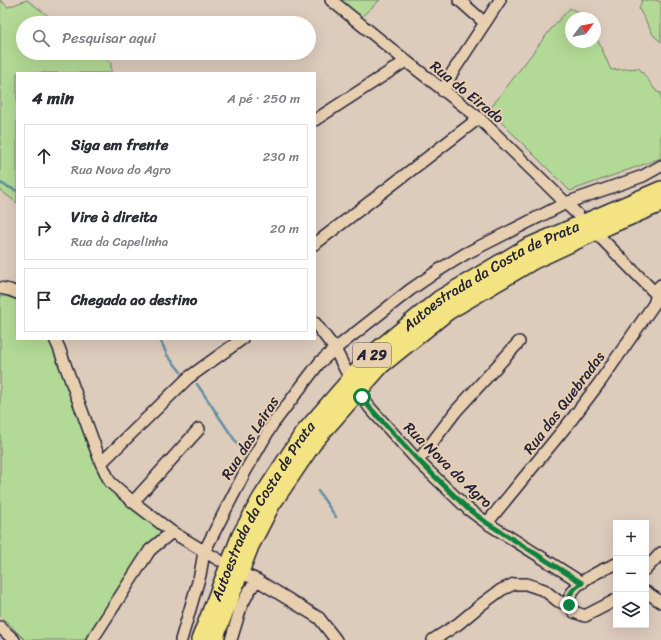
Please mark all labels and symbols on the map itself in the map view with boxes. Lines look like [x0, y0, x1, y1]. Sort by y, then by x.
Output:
north arrow [565, 12, 601, 48]
street label: Rua do Eirado [424, 54, 510, 131]
street label: Autoestrada da Costa de Prata [396, 213, 584, 339]
road number: A 29 [353, 343, 391, 367]
street label: Rua das Quebradas [516, 345, 612, 460]
route start [353, 388, 371, 406]
street label: Rua das Leiras [214, 391, 286, 485]
street label: Autoestrada da Costa de Prata [203, 415, 322, 606]
street label: Rua Nova do Agro [397, 416, 499, 515]
route end [560, 596, 578, 614]

